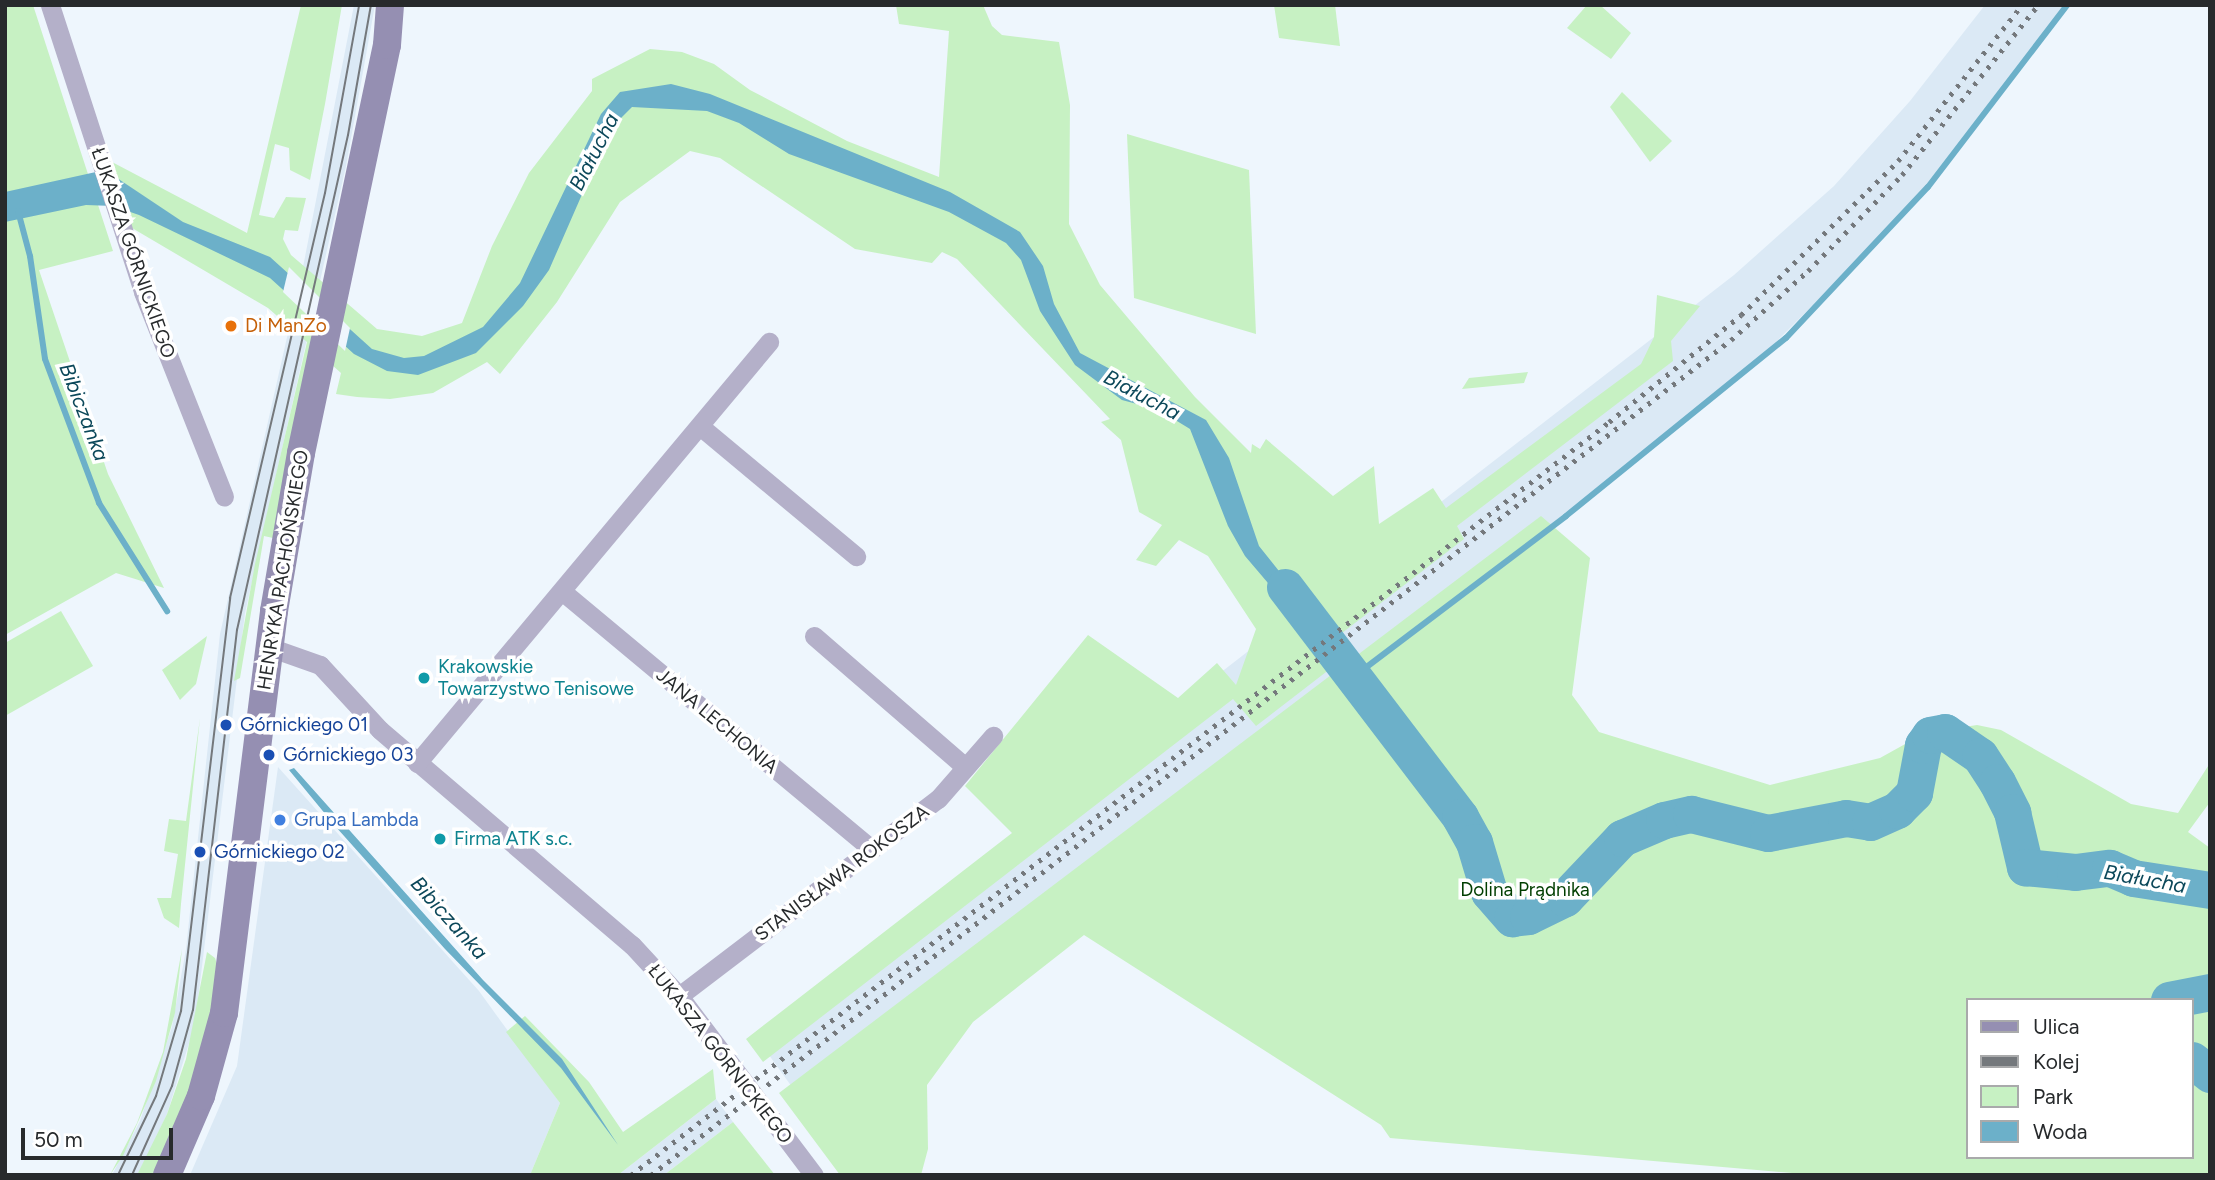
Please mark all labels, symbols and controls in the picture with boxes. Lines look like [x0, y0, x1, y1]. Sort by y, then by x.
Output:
water label: Białucha [564, 109, 624, 195]
street label: ŁUKASZA GÓRNICKIEGO [86, 145, 180, 361]
place label: Di ManZo [245, 315, 327, 337]
marker: Di ManZo [223, 318, 239, 334]
water label: Bibiczanka [54, 359, 114, 465]
water label: Białucha [1099, 364, 1185, 426]
street label: HENRYKA PACHOŃSKIEGO [253, 448, 313, 692]
place label: Krakowskie Towarzystwo Tenisowe [438, 656, 634, 700]
street label: JANA LECHONIA [652, 664, 782, 778]
marker: Krakowskie Towarzystwo Tenisowe [416, 670, 432, 686]
place label: Górnickiego 01 [240, 714, 368, 736]
marker: Górnickiego 01 [218, 717, 234, 733]
place label: Górnickiego 03 [283, 744, 414, 766]
marker: Górnickiego 03 [261, 747, 277, 763]
street label: STANISŁAWA ROKOSZA [750, 800, 934, 946]
place label: Grupa Lambda [294, 809, 419, 831]
marker: Grupa Lambda [272, 812, 288, 828]
place label: Firma ATK s.c. [454, 828, 572, 850]
marker: Firma ATK s.c. [432, 831, 448, 847]
place label: Górnickiego 02 [214, 841, 345, 863]
marker: Górnickiego 02 [192, 844, 208, 860]
water label: Białucha [2102, 859, 2188, 899]
water label: Bibiczanka [405, 871, 493, 965]
park label: Dolina Prądnika [1460, 879, 1590, 901]
street label: ŁUKASZA GÓRNICKIEGO [643, 960, 797, 1148]
legend [1966, 998, 2194, 1159]
text: Ulica [2033, 1014, 2079, 1039]
text: Kolej [2033, 1049, 2080, 1074]
text: Park [2033, 1084, 2073, 1109]
scale bar [24, 1114, 177, 1158]
text: Woda [2033, 1119, 2088, 1144]
text: 50 m [34, 1127, 83, 1152]

